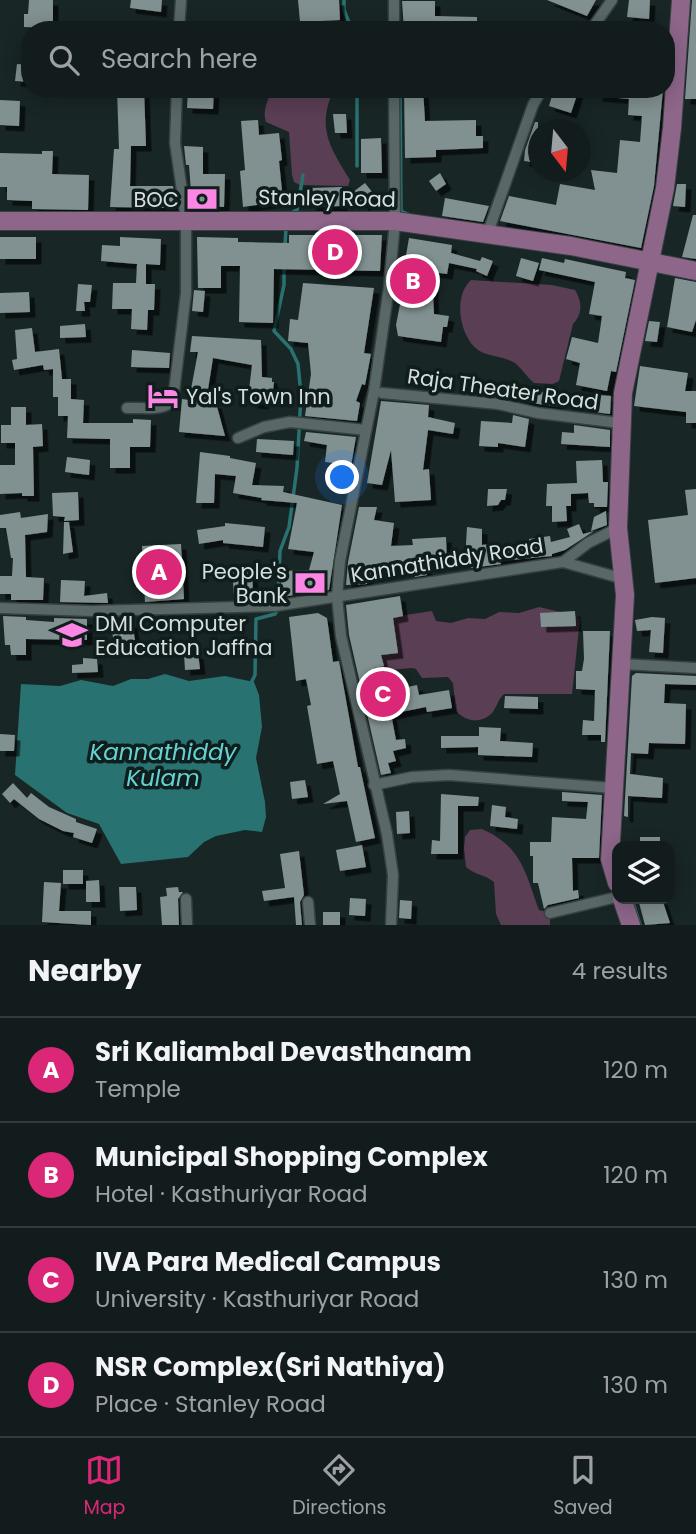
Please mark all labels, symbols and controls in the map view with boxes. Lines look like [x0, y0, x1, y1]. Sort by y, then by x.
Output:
search box [21, 21, 675, 98]
icon: search [45, 41, 83, 79]
text: Search here [101, 41, 258, 77]
north arrow [528, 119, 591, 182]
bank icon: BOC [185, 182, 219, 216]
street label: Stanley Road [258, 182, 396, 214]
place label: BOC [133, 185, 179, 214]
pin: D [312, 226, 358, 278]
pin: B [390, 255, 436, 307]
street label: Raja Theater Road [406, 361, 600, 417]
hotel icon: Yal's Town Inn [146, 379, 180, 413]
place label: Yal's Town Inn [186, 382, 331, 411]
your location [325, 460, 359, 494]
street label: Kannathiddy Road [349, 530, 545, 590]
pin: A [136, 546, 182, 598]
place label: People's Bank [202, 557, 287, 610]
bank icon: People's Bank [293, 566, 327, 600]
place label: DMI Computer Education Jaffna [95, 609, 272, 662]
school or university icon: DMI Computer Education Jaffna [55, 618, 89, 652]
pin: C [360, 668, 406, 720]
water label: Kannathiddy Kulam [89, 736, 238, 794]
map controls [612, 841, 675, 904]
button: layers [612, 841, 675, 904]
text: Nearby [28, 949, 142, 992]
text: 4 results [572, 955, 668, 987]
text: Sri Kaliambal Devasthanam [95, 1034, 472, 1070]
text: A [43, 1054, 59, 1086]
text: 120 m [603, 1054, 668, 1086]
text: Temple [95, 1073, 181, 1105]
text: Municipal Shopping Complex [95, 1139, 488, 1175]
text: B [43, 1159, 59, 1191]
text: 120 m [603, 1159, 668, 1191]
text: Hotel · Kasthuriyar Road [95, 1178, 367, 1210]
text: IVA Para Medical Campus [95, 1244, 441, 1280]
text: C [42, 1264, 60, 1296]
text: 130 m [603, 1264, 668, 1296]
text: University · Kasthuriyar Road [95, 1283, 419, 1315]
text: NSR Complex(Sri Nathiya) [95, 1349, 446, 1385]
text: D [43, 1369, 59, 1401]
text: 130 m [603, 1369, 668, 1401]
text: Place · Stanley Road [95, 1388, 326, 1420]
tab: Map [83, 1451, 125, 1522]
tab: Directions [292, 1451, 387, 1522]
tab: Saved [553, 1451, 613, 1522]

